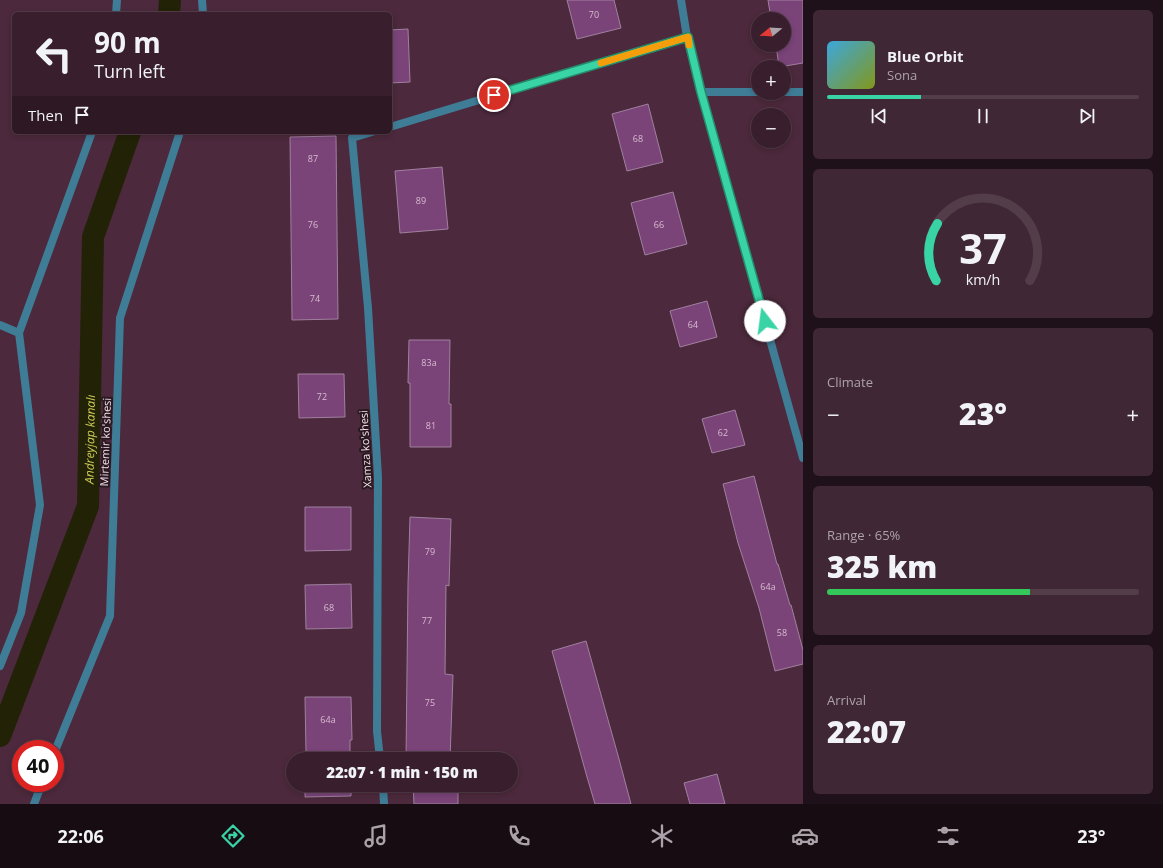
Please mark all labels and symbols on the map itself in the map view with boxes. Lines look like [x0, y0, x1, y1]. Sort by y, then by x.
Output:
house number: 70 [589, 8, 599, 21]
north arrow [751, 12, 791, 52]
pin [477, 78, 511, 112]
house number: 68 [633, 132, 643, 145]
house number: 87 [308, 152, 318, 165]
house number: 89 [416, 194, 426, 207]
house number: 76 [308, 218, 318, 231]
house number: 66 [654, 218, 664, 231]
house number: 74 [310, 292, 320, 305]
position arrow [744, 300, 786, 342]
house number: 64 [688, 318, 698, 331]
house number: 83a [421, 356, 437, 369]
house number: 72 [317, 390, 327, 403]
water label: Andreyjap kanalı [80, 395, 99, 485]
street label: Mirtemir ko'shesi [96, 397, 114, 487]
street label: Xamza ko'shesi [355, 410, 375, 488]
house number: 81 [426, 419, 436, 432]
house number: 62 [718, 426, 728, 439]
house number: 79 [425, 545, 435, 558]
house number: 64a [760, 580, 776, 593]
house number: 68 [324, 601, 334, 614]
house number: 77 [422, 614, 432, 627]
house number: 58 [777, 626, 787, 639]
house number: 75 [425, 696, 435, 709]
house number: 64a [320, 713, 336, 726]
speed limit sign: 40 [12, 740, 64, 792]

